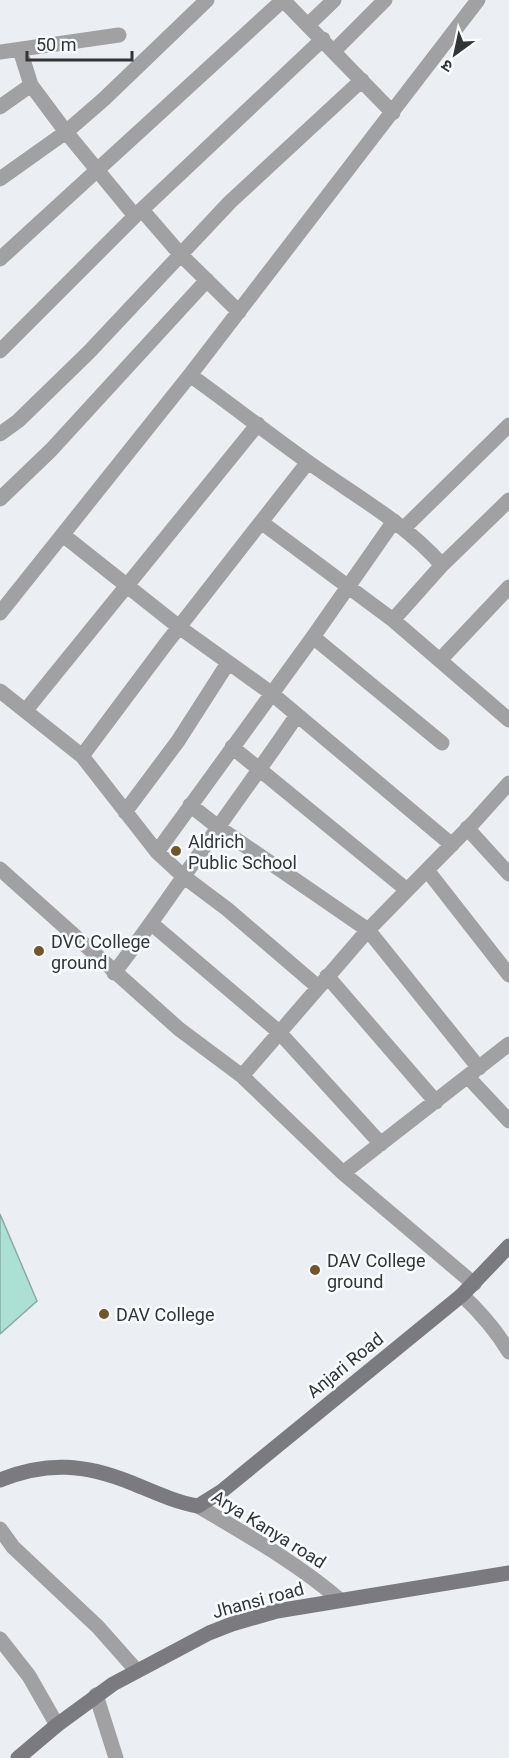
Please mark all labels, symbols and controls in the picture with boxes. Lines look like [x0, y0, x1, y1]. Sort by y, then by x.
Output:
scale bar [27, 24, 132, 62]
north arrow [425, 24, 485, 84]
text: 50 m [36, 34, 76, 55]
text: उ [437, 55, 456, 77]
place label: Aldrich Public School [188, 831, 297, 873]
marker: Aldrich Public School [169, 844, 183, 858]
place label: DVC College ground [51, 931, 150, 973]
marker: DVC College ground [32, 944, 46, 958]
place label: DAV College ground [327, 1250, 425, 1292]
marker: DAV College ground [308, 1263, 322, 1277]
place label: DAV College [116, 1304, 214, 1325]
marker: DAV College [97, 1307, 111, 1321]
street label: Anjari Road [303, 1328, 387, 1402]
street label: Arya Kanya road [208, 1486, 330, 1572]
street label: Jhansi road [210, 1578, 306, 1622]

